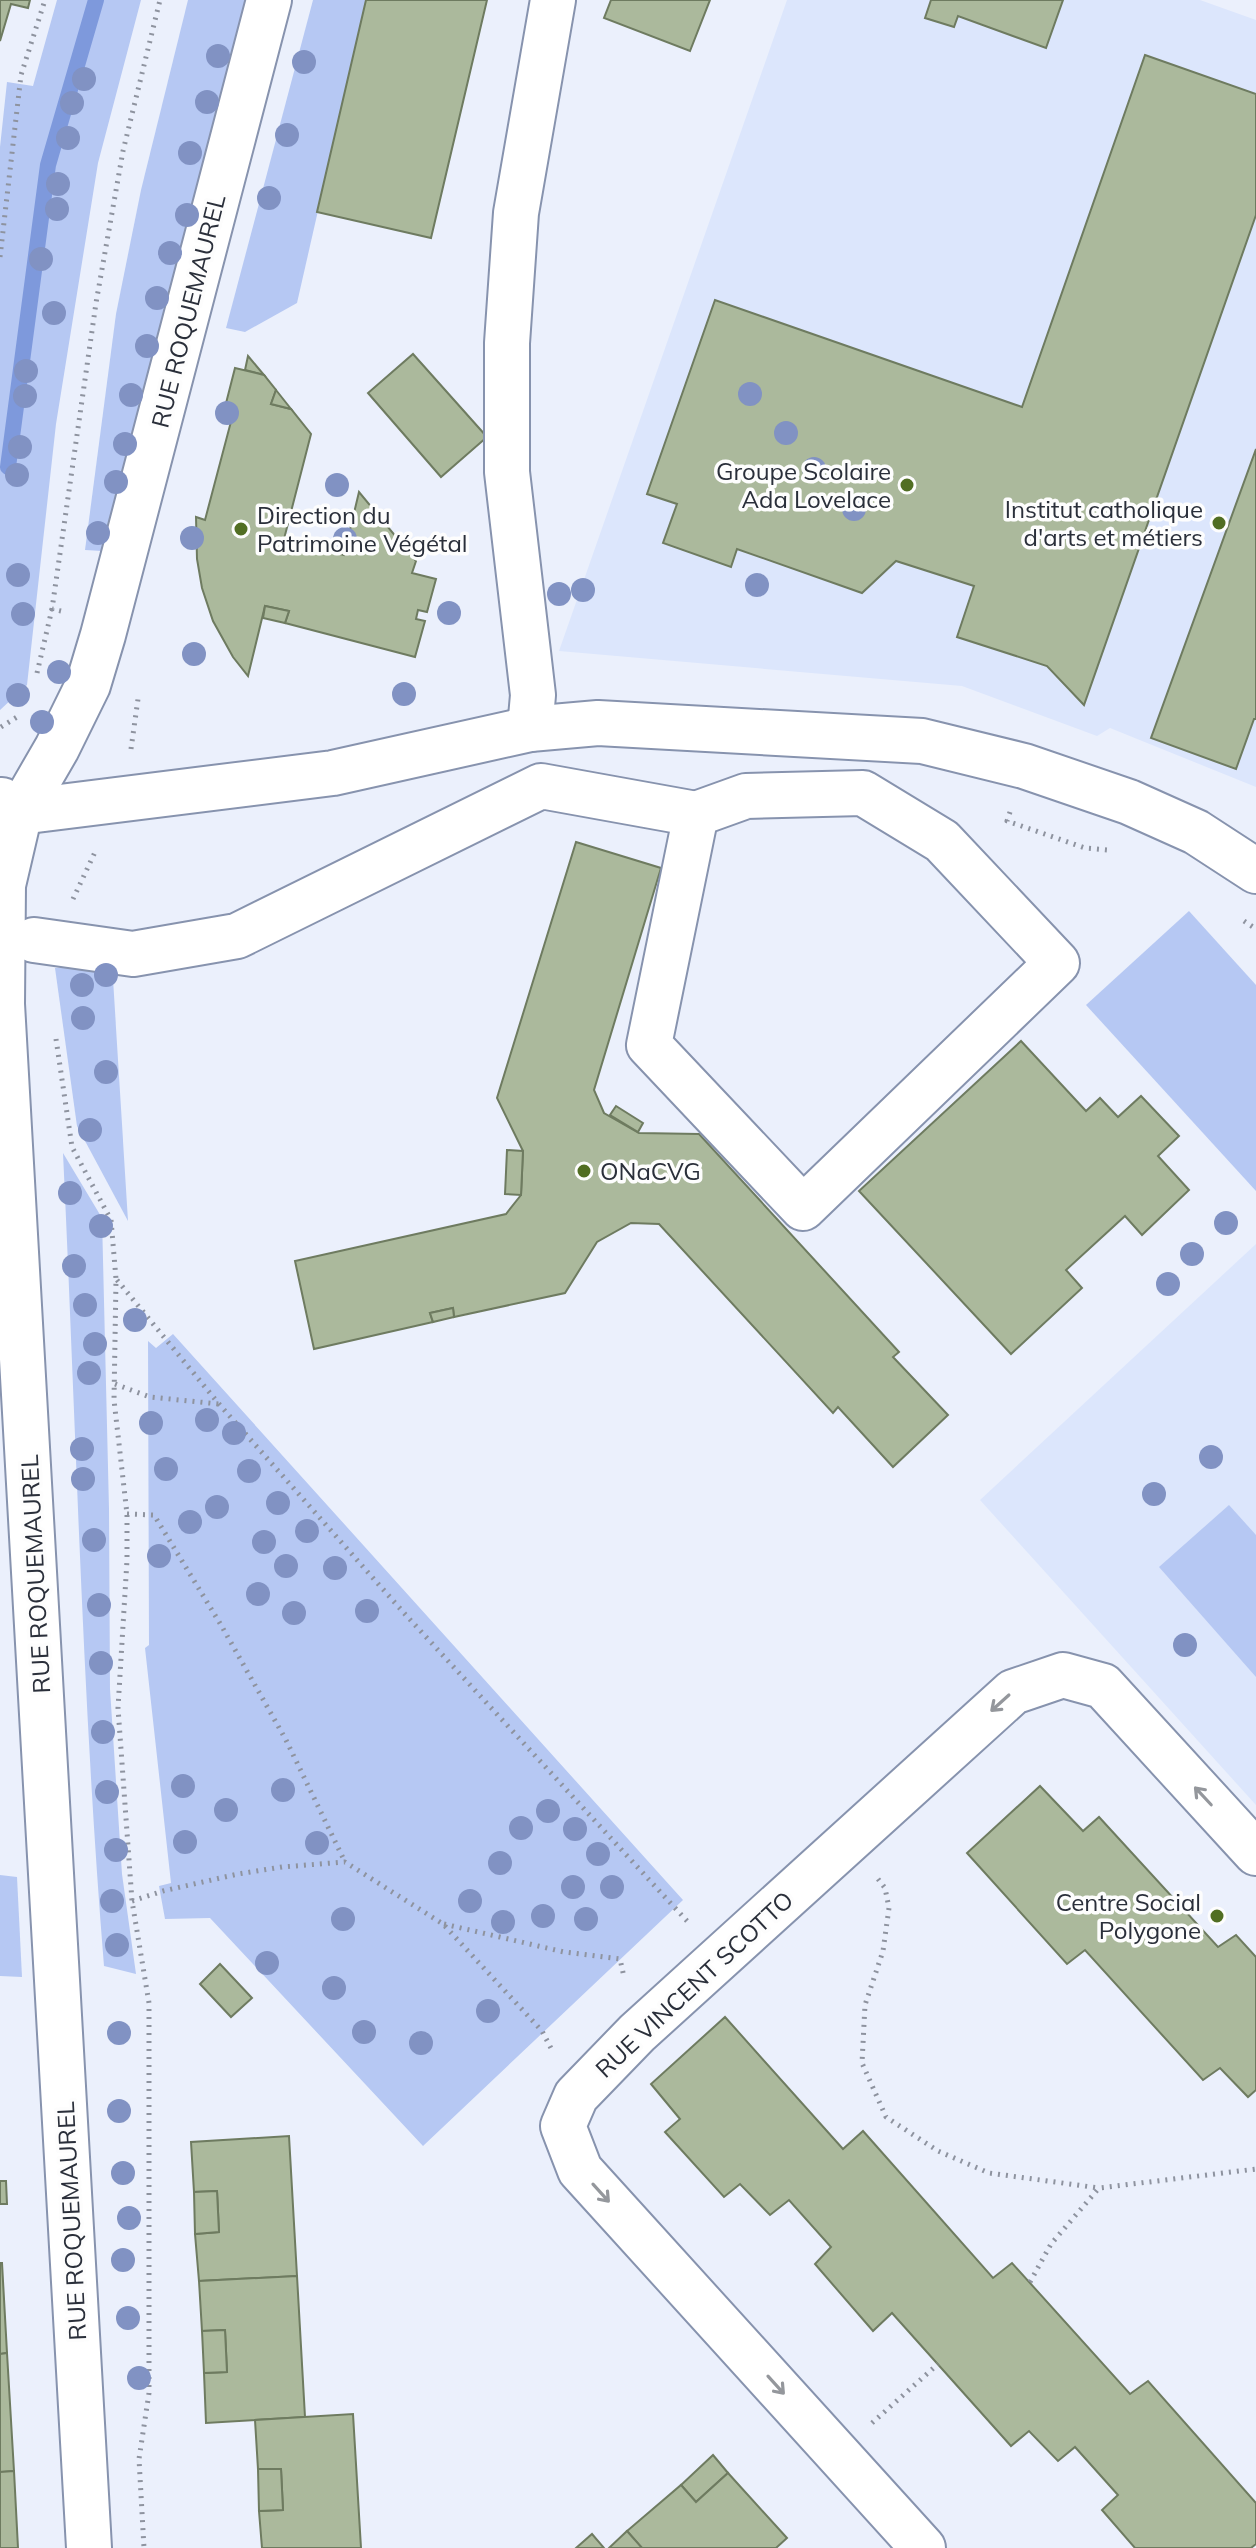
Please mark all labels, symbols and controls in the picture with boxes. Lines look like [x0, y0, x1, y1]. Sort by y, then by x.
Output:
street label: RUE ROQUEMAUREL [145, 191, 231, 431]
place label: Groupe Scolaire Ada Lovelace [716, 456, 891, 514]
marker: Groupe Scolaire Ada Lovelace [898, 476, 916, 494]
place label: Institut catholique d'arts et métiers [1005, 494, 1203, 552]
place label: Direction du Patrimoine Végétal [257, 500, 468, 558]
marker: Institut catholique d'arts et métiers [1210, 514, 1228, 532]
marker: Direction du Patrimoine Végétal [232, 520, 250, 538]
place label: ONaCVG [600, 1156, 701, 1186]
marker: ONaCVG [575, 1162, 593, 1180]
street label: RUE ROQUEMAUREL [14, 1454, 56, 1694]
one-way arrow [990, 1694, 1010, 1713]
one-way arrow [1195, 1786, 1213, 1806]
street label: RUE VINCENT SCOTTO [589, 1884, 799, 2084]
place label: Centre Social Polygone [1056, 1887, 1201, 1945]
marker: Centre Social Polygone [1208, 1907, 1226, 1925]
street label: RUE ROQUEMAUREL [50, 2101, 92, 2341]
one-way arrow [591, 2183, 610, 2203]
one-way arrow [767, 2374, 785, 2394]

